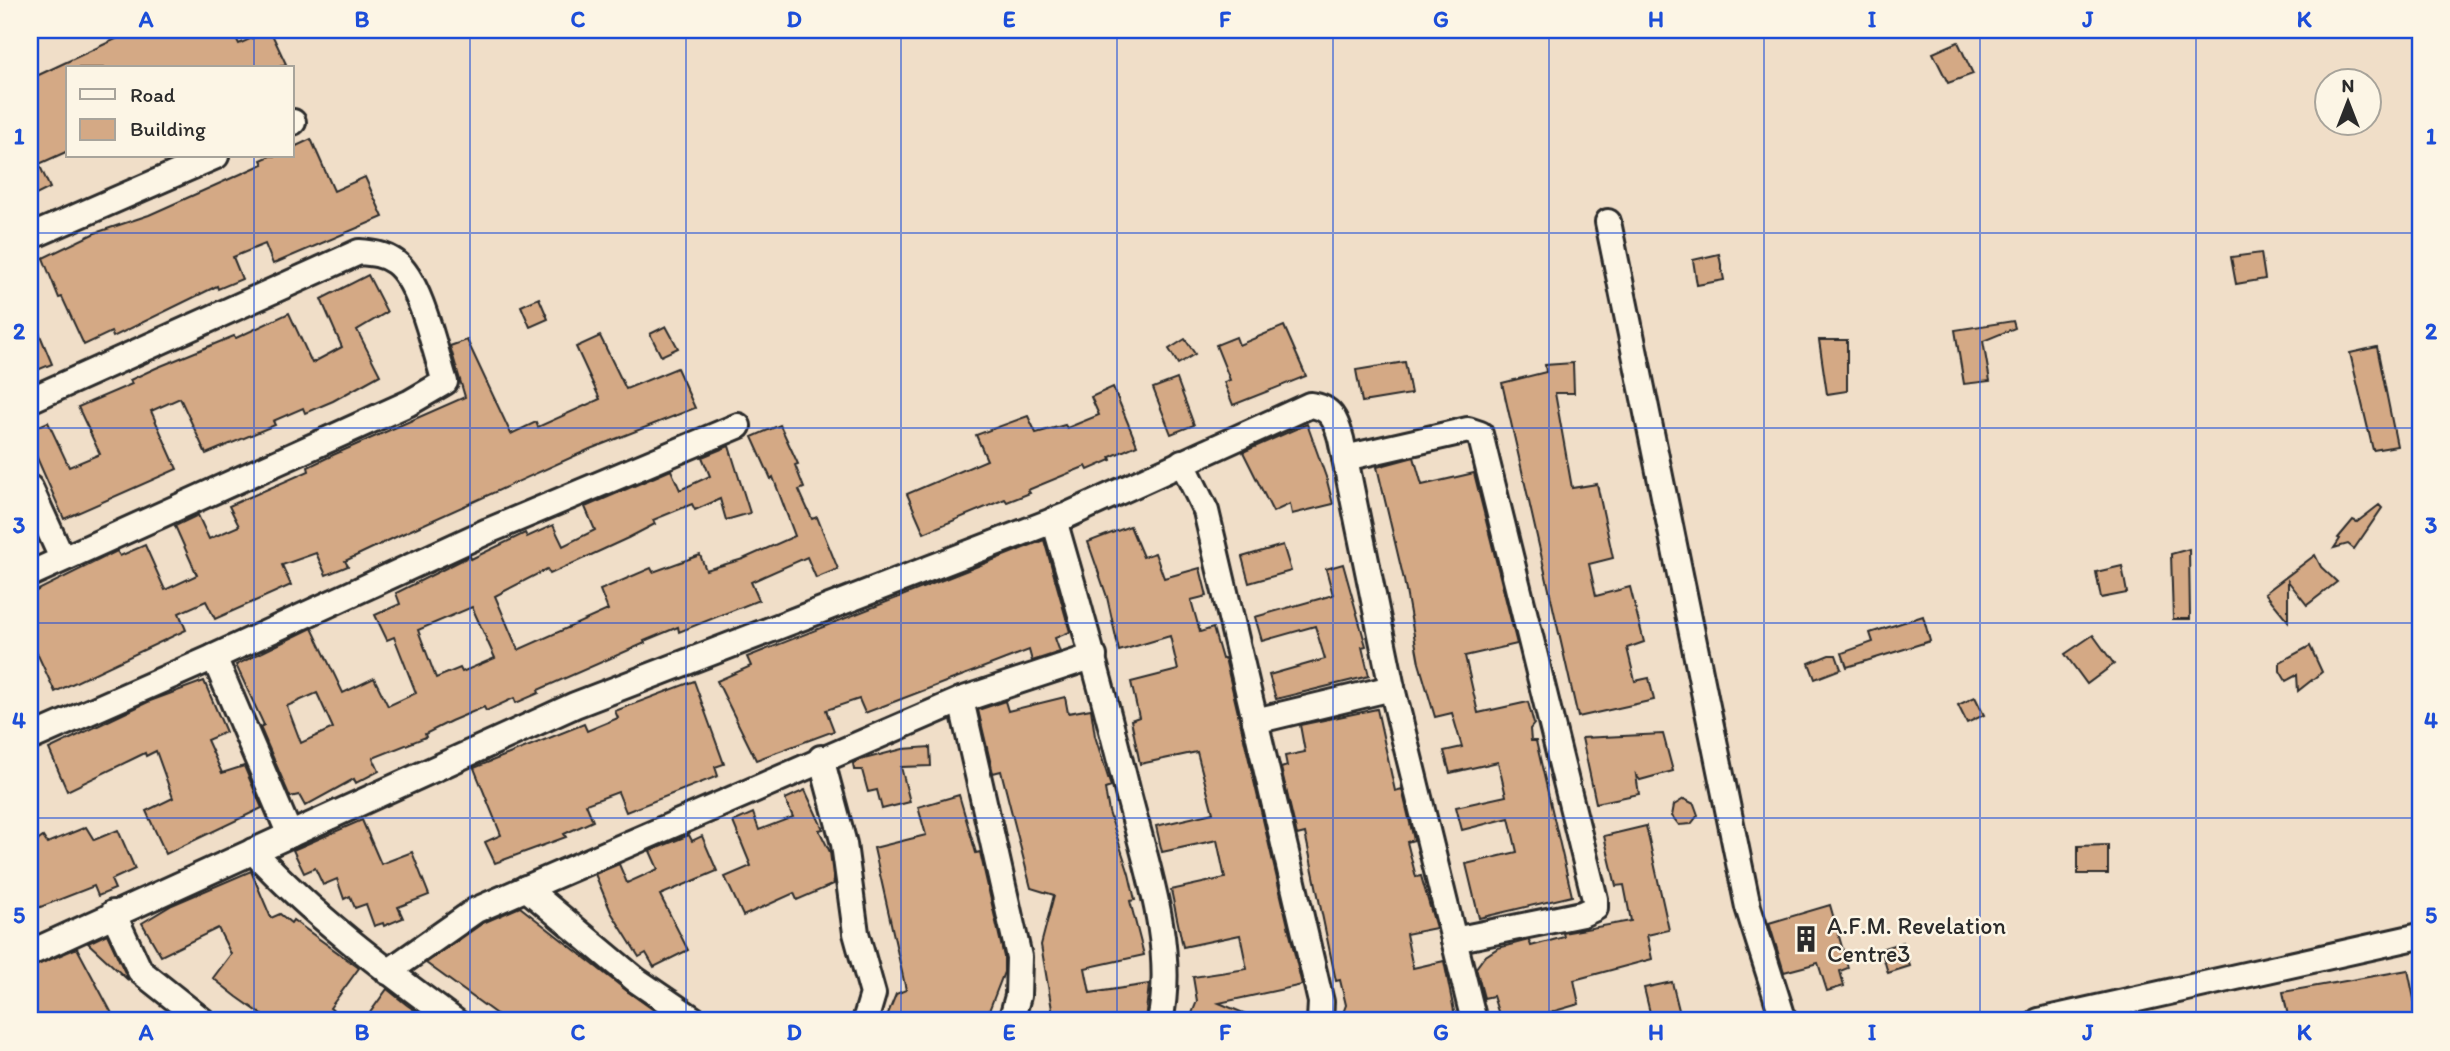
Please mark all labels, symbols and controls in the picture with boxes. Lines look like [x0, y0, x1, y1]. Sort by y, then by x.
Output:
text: A [138, 5, 154, 33]
text: B [355, 5, 370, 33]
text: C [571, 5, 586, 33]
text: D [786, 5, 802, 33]
text: E [1003, 5, 1016, 33]
text: F [1219, 5, 1232, 33]
text: G [1433, 5, 1449, 33]
text: H [1648, 5, 1664, 33]
text: I [1868, 5, 1877, 33]
text: J [2081, 5, 2094, 33]
text: K [2297, 5, 2312, 33]
legend [66, 66, 294, 158]
north arrow [2314, 66, 2384, 136]
text: N [2342, 74, 2354, 97]
text: Road [130, 82, 176, 107]
text: Building [130, 116, 206, 141]
text: 1 [14, 122, 25, 150]
text: 1 [2426, 122, 2437, 150]
text: 2 [13, 317, 26, 345]
text: 2 [2425, 317, 2438, 345]
text: 3 [13, 511, 26, 539]
text: 3 [2425, 511, 2438, 539]
text: 4 [12, 706, 26, 734]
text: 4 [2424, 706, 2438, 734]
text: 5 [13, 901, 25, 929]
text: 5 [2425, 901, 2437, 929]
place label: A.F.M. Revelation Centre3 [1827, 911, 2007, 968]
building icon: A.F.M. Revelation Centre3 [1791, 924, 1821, 954]
text: A [138, 1018, 154, 1046]
text: B [355, 1018, 370, 1046]
text: C [571, 1018, 586, 1046]
text: D [786, 1018, 802, 1046]
text: E [1003, 1018, 1016, 1046]
text: F [1219, 1018, 1232, 1046]
text: G [1433, 1018, 1449, 1046]
text: H [1648, 1018, 1664, 1046]
text: I [1868, 1018, 1877, 1046]
text: J [2081, 1018, 2094, 1046]
text: K [2297, 1018, 2312, 1046]

